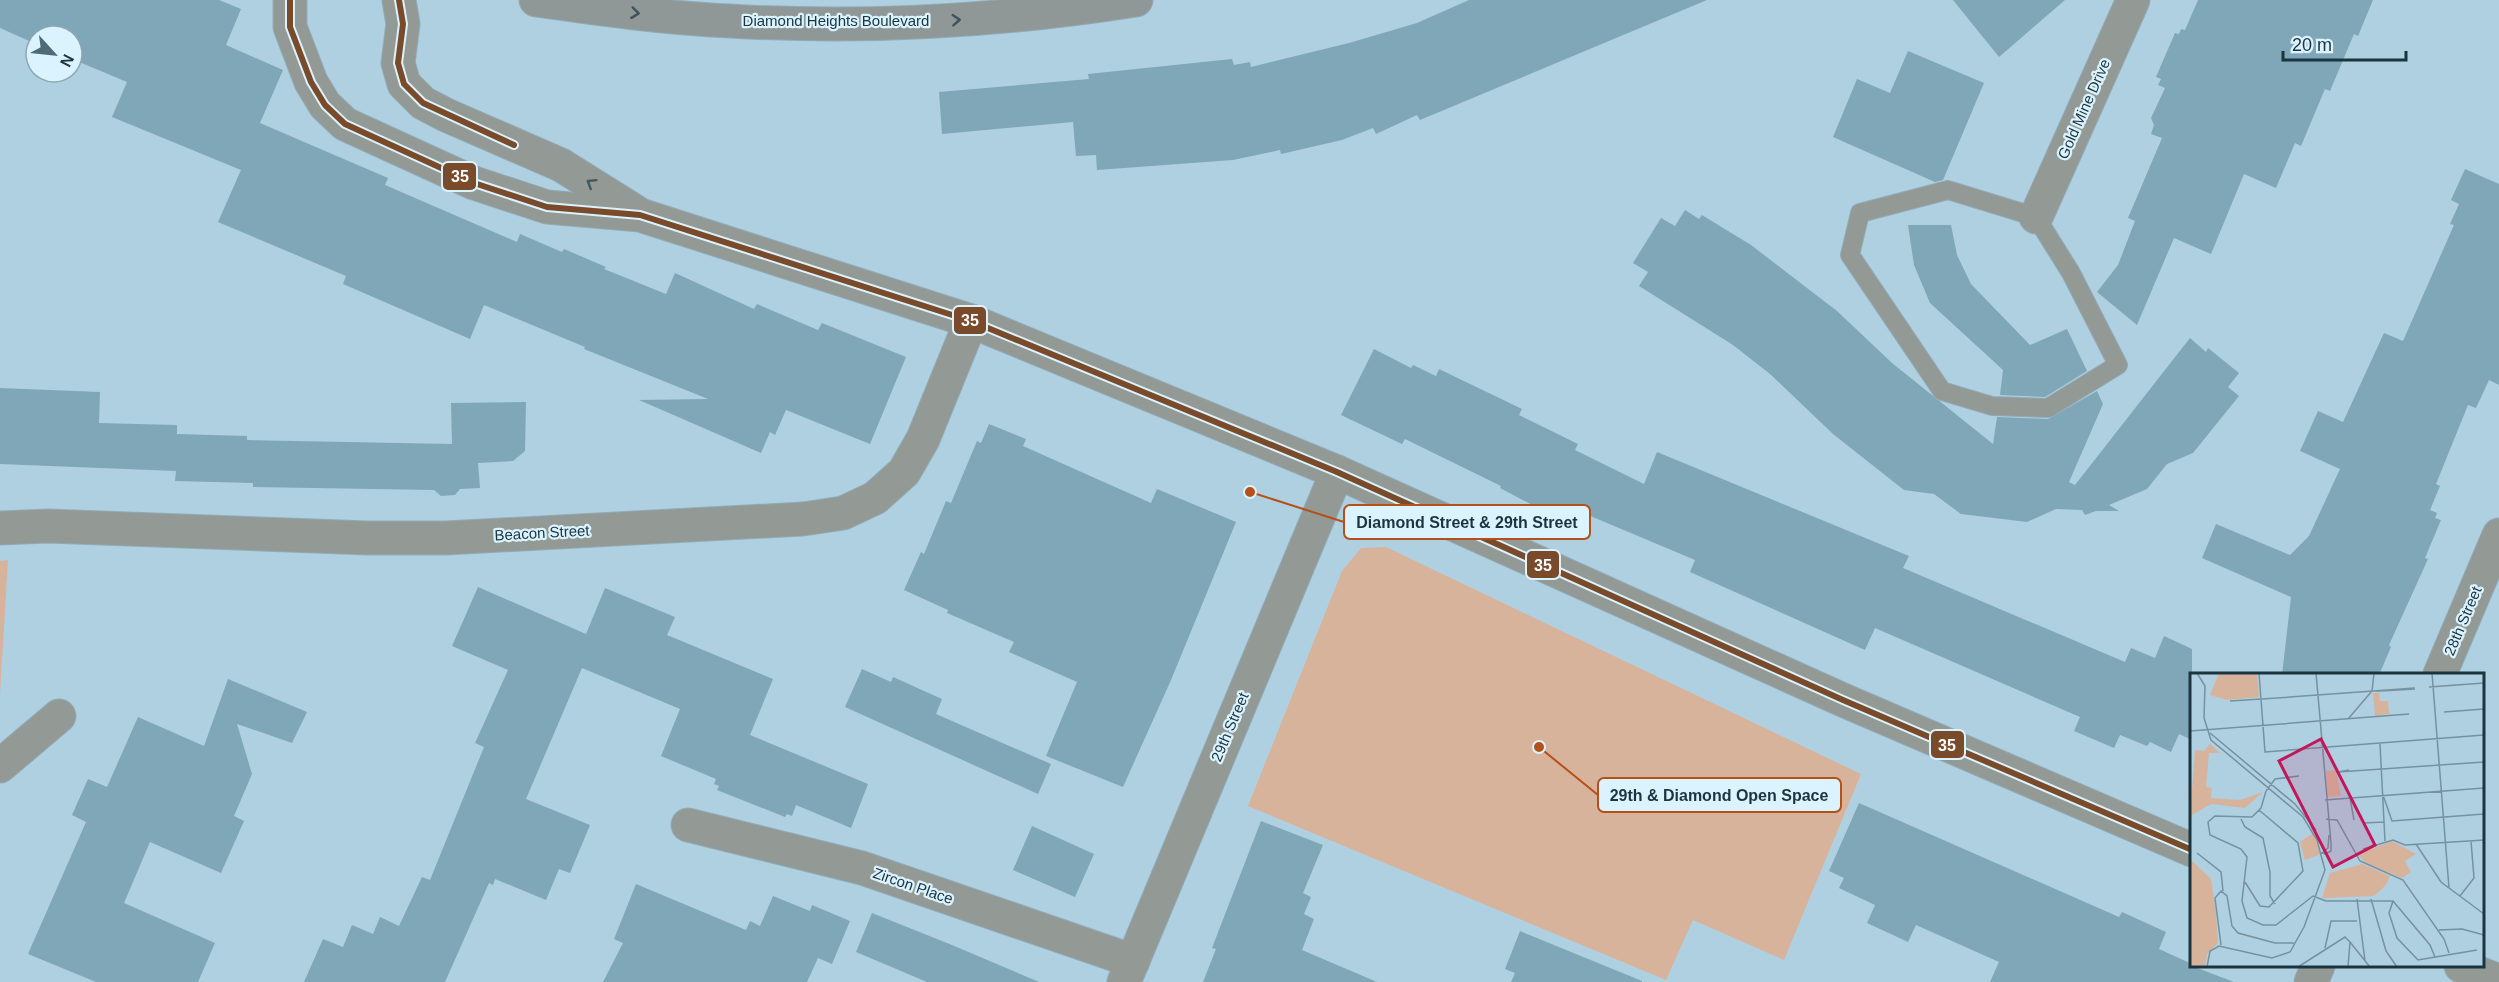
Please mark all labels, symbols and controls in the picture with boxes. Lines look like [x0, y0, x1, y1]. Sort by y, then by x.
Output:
one-way arrow [631, 6, 640, 18]
street label: Diamond Heights Boulevard [743, 12, 929, 29]
one-way arrow [951, 14, 960, 27]
north arrow [24, 24, 84, 84]
scale bar [2283, 24, 2406, 62]
text: 20 m [2292, 35, 2332, 55]
text: N [57, 52, 77, 70]
street label: Gold Mine Drive [2054, 56, 2113, 161]
line badge: 35 [442, 162, 477, 191]
text: 35 [451, 168, 469, 185]
one-way arrow [587, 179, 597, 191]
line badge: 35 [953, 306, 987, 335]
text: 35 [961, 312, 979, 329]
callout: Diamond Street & 29th Street [1344, 505, 1590, 539]
text: Diamond Street & 29th Street [1356, 514, 1578, 531]
street label: Beacon Street [494, 521, 591, 543]
line badge: 35 [1526, 550, 1560, 579]
text: 35 [1534, 557, 1552, 574]
street label: 28th Street [2440, 583, 2485, 658]
inset map [2190, 673, 2484, 967]
street label: 29th Street [1207, 689, 1252, 764]
line badge: 35 [1930, 730, 1965, 759]
text: 35 [1938, 737, 1956, 754]
callout: 29th & Diamond Open Space [1598, 778, 1841, 812]
text: 29th & Diamond Open Space [1610, 787, 1828, 804]
street label: Zircon Place [871, 864, 955, 907]

